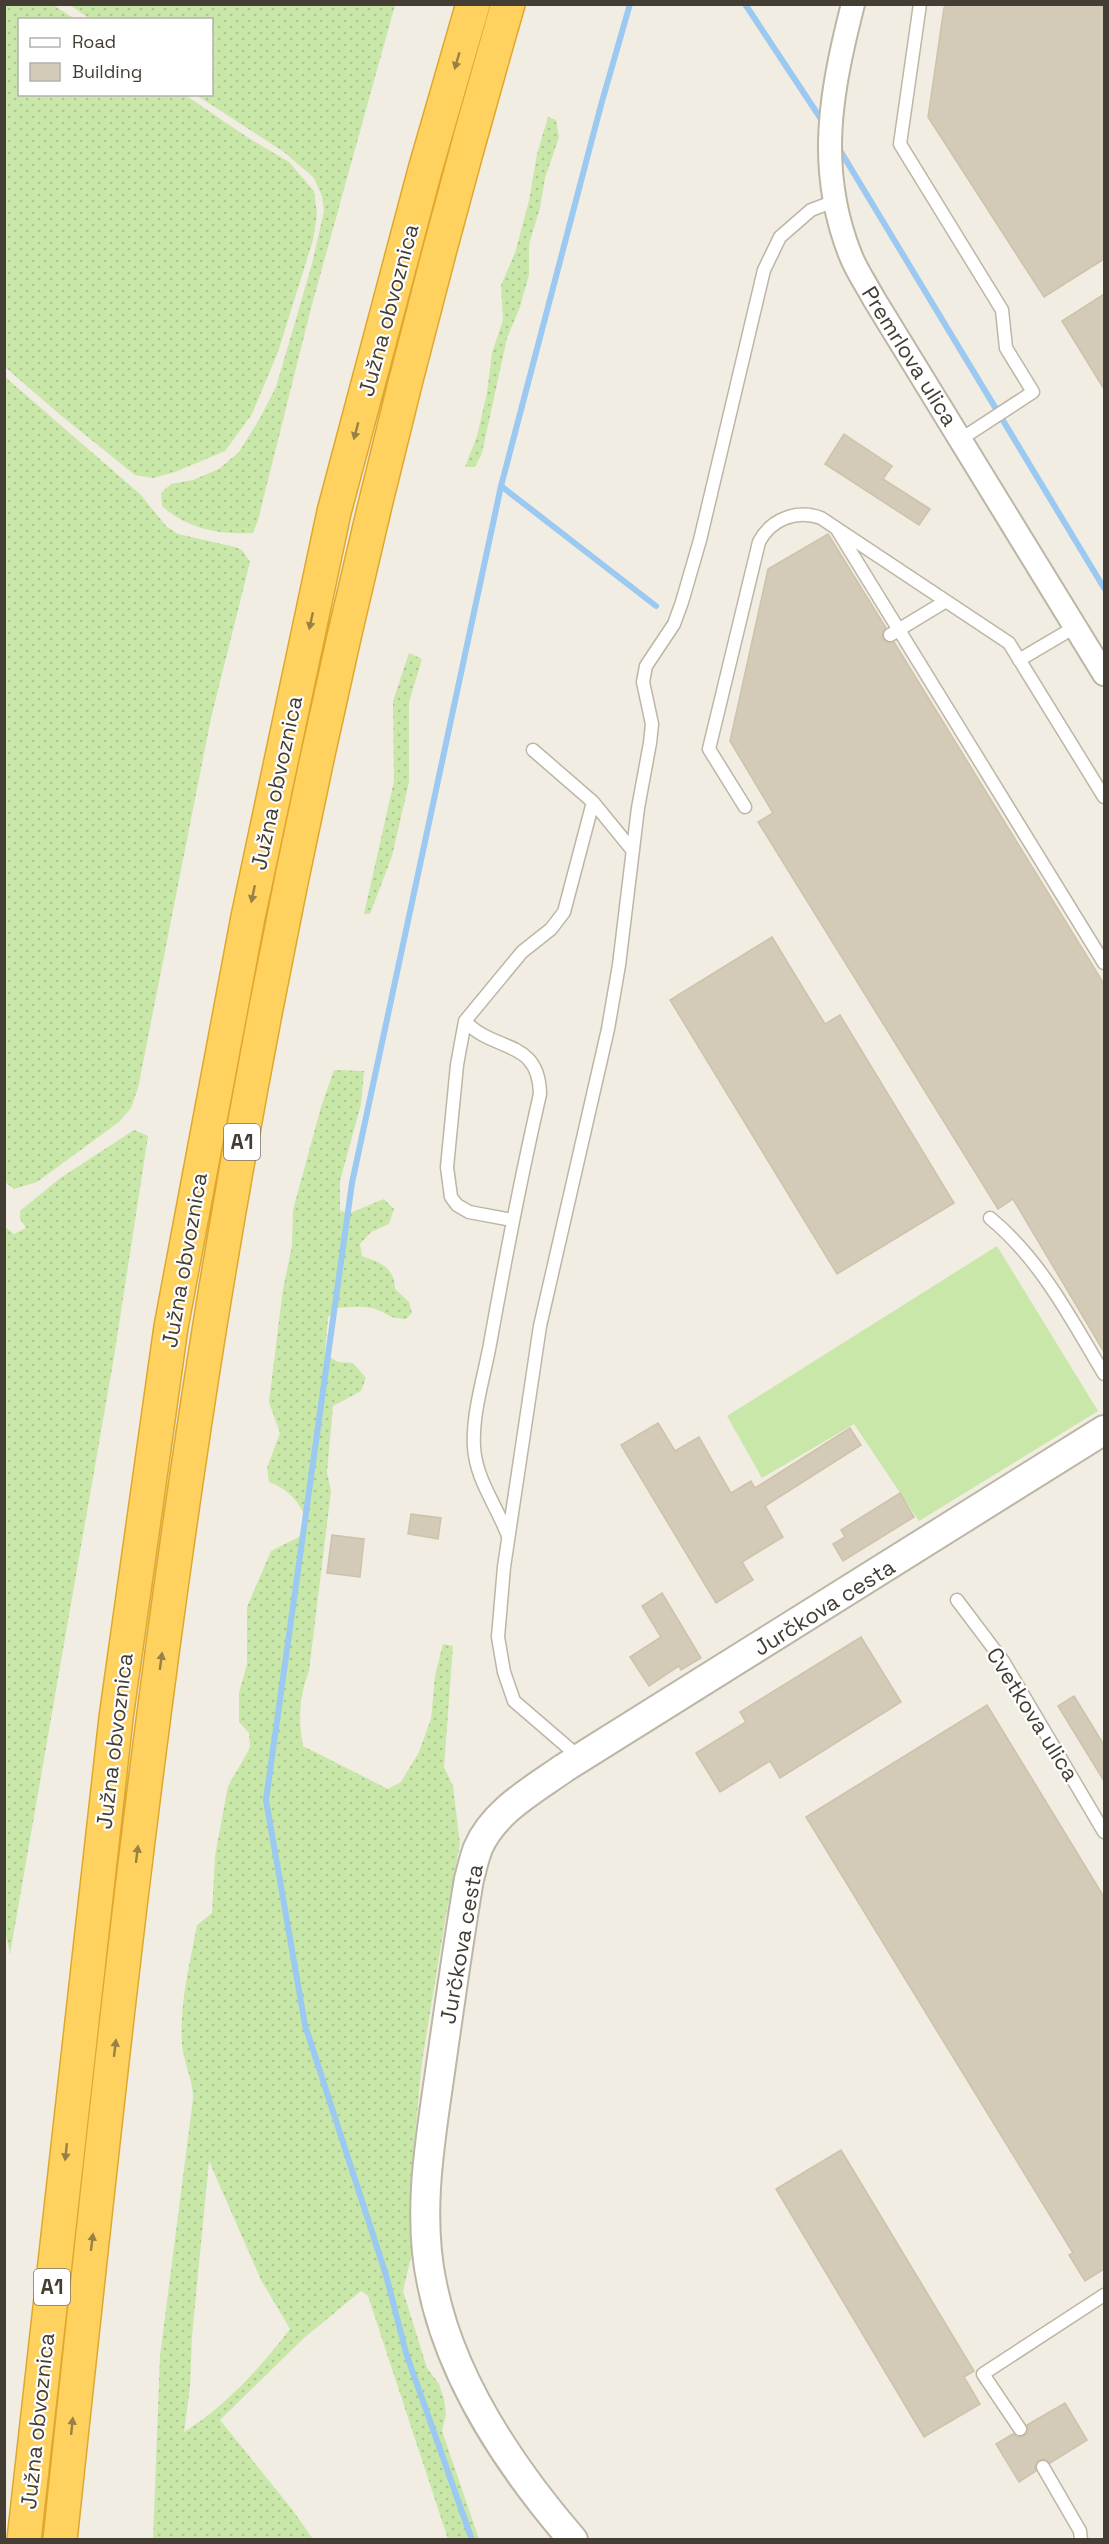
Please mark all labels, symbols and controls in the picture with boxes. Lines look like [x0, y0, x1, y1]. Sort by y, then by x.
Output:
legend [18, 18, 213, 96]
text: Road [72, 30, 116, 53]
one-way arrow [451, 52, 461, 70]
text: Building [72, 60, 142, 83]
street label: Južna obvoznica [352, 220, 425, 399]
street label: Premrlova ulica [856, 281, 964, 431]
one-way arrow [350, 422, 360, 440]
one-way arrow [306, 612, 315, 631]
street label: Južna obvoznica [244, 693, 308, 873]
one-way arrow [247, 885, 257, 903]
road number: A1 [224, 1124, 260, 1160]
street label: Južna obvoznica [155, 1170, 213, 1350]
street label: Jurčkova cesta [748, 1552, 900, 1662]
street label: Cvetkova ulica [981, 1642, 1085, 1786]
street label: Južna obvoznica [89, 1651, 139, 1831]
one-way arrow [157, 1651, 166, 1670]
one-way arrow [132, 1845, 142, 1864]
street label: Jurčkova cesta [433, 1862, 489, 2026]
one-way arrow [110, 2039, 119, 2058]
one-way arrow [61, 2143, 71, 2162]
one-way arrow [87, 2232, 97, 2251]
road number: A1 [34, 2269, 70, 2305]
street label: Južna obvoznica [14, 2331, 60, 2511]
one-way arrow [67, 2416, 77, 2435]

